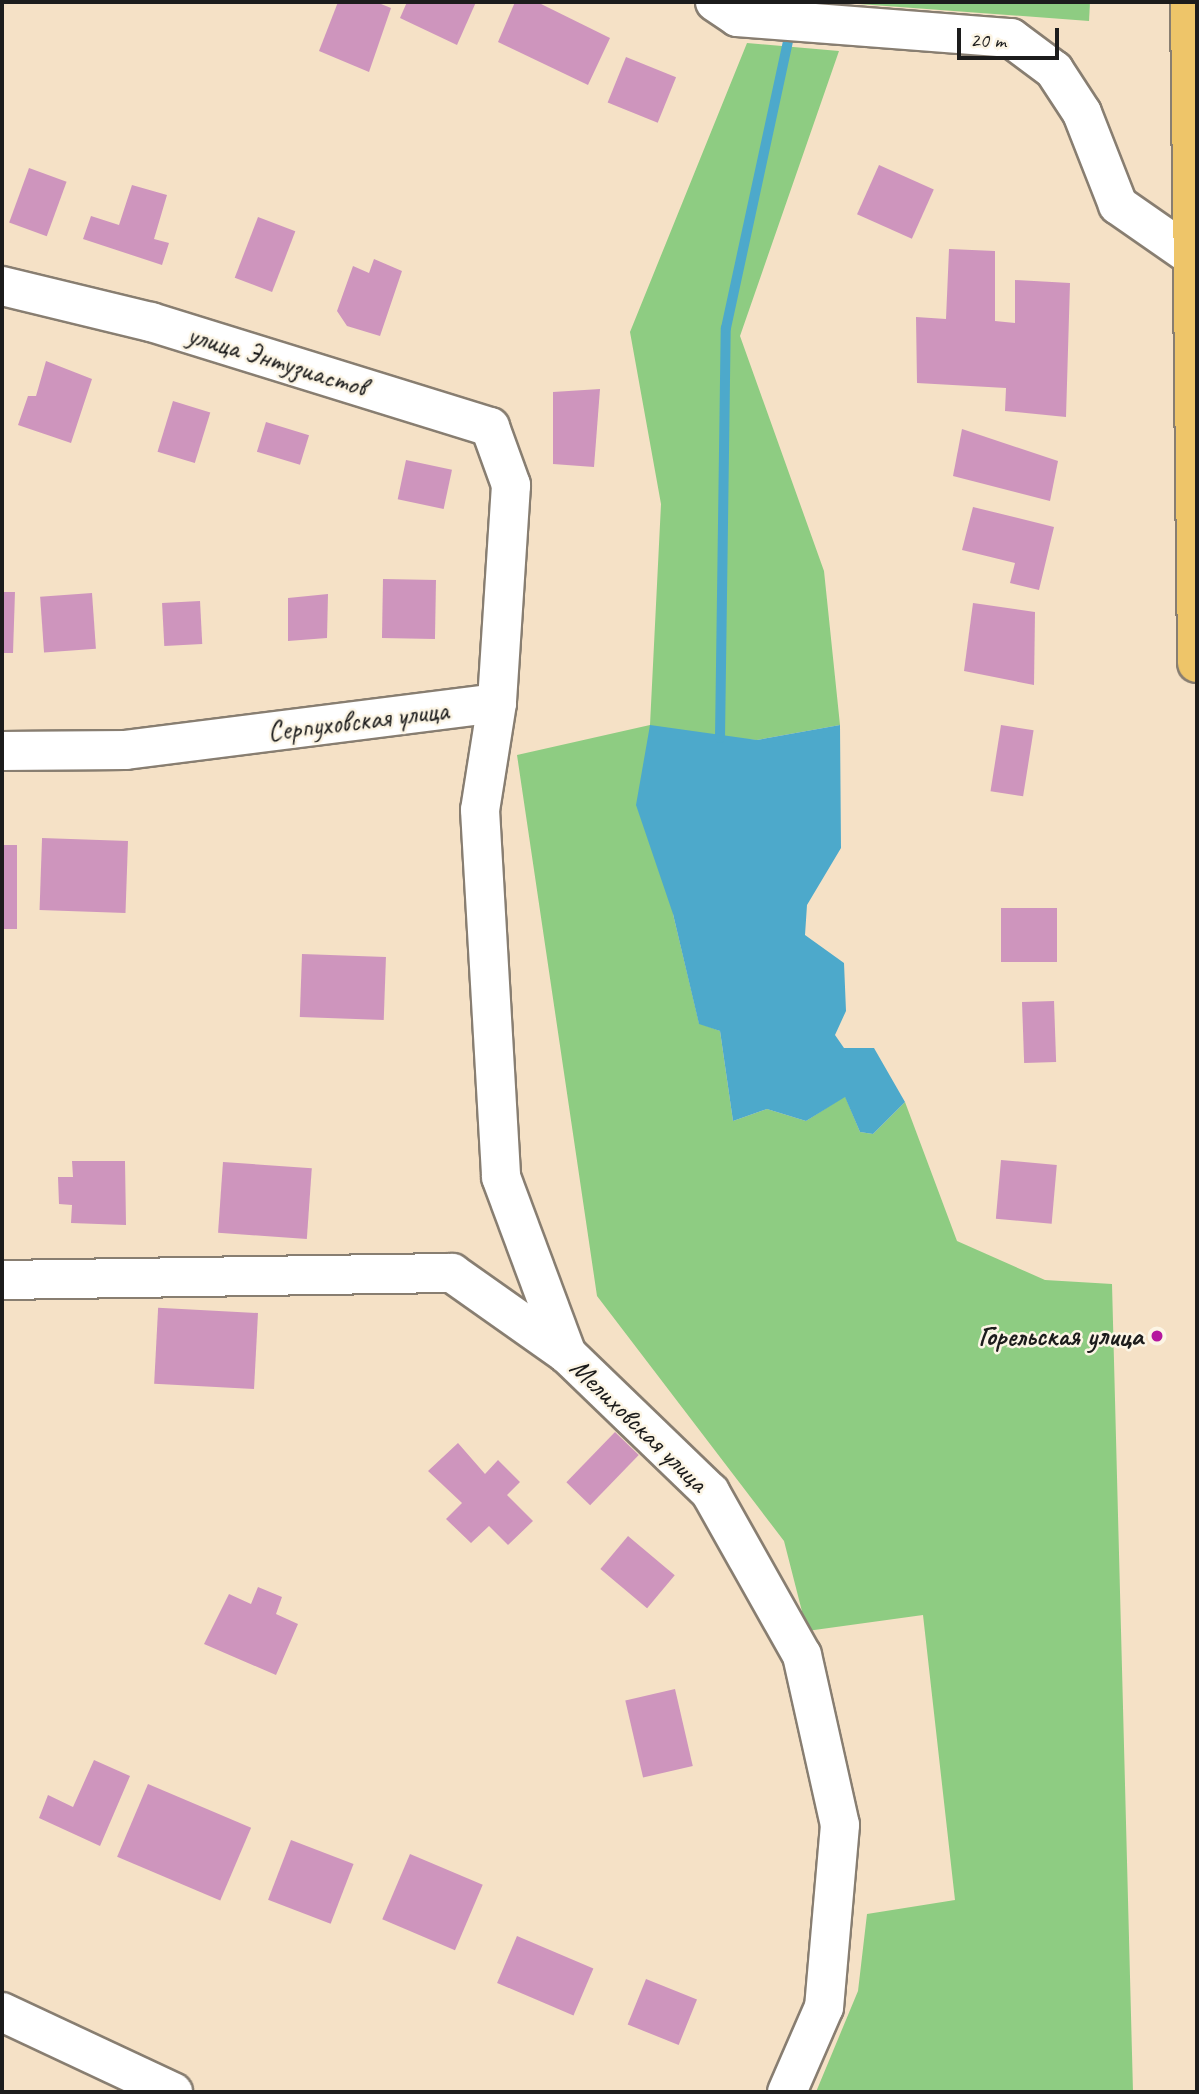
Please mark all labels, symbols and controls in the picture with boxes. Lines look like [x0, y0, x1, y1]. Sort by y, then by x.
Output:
scale bar [961, 14, 1062, 58]
text: 20 m [970, 27, 1006, 53]
street label: улица Энтузиастов [181, 317, 373, 405]
street label: Серпуховская улица [265, 693, 451, 749]
place label: Горельская улица [977, 1319, 1143, 1353]
marker: Горельская улица [1149, 1328, 1165, 1344]
street label: Мелиховская улица [562, 1350, 716, 1500]

